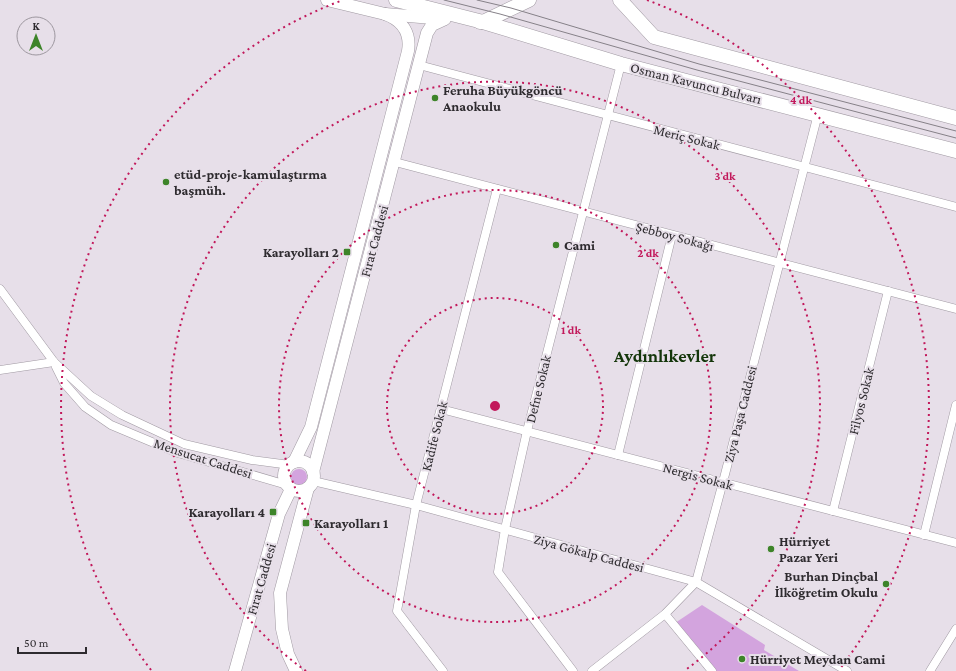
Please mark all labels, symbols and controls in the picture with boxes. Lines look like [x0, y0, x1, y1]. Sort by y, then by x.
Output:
north arrow [16, 16, 56, 56]
text: K [32, 20, 40, 32]
street label: Osman Kavuncu Bulvarı [629, 59, 764, 107]
place label: Feruha Büyükgöncü Anaokulu [442, 82, 563, 114]
marker: Feruha Büyükgöncü Anaokulu [430, 93, 440, 103]
text: 4 dk [790, 93, 812, 107]
street label: Meriç Sokak [652, 121, 722, 153]
place label: etüd-proje-kamulaştırma başmüh. [173, 166, 327, 198]
text: 3 dk [714, 169, 736, 183]
marker: etüd-proje-kamulaştırma başmüh. [161, 177, 171, 187]
street label: Fırat Caddesi [357, 203, 391, 279]
street label: Şebboy Sokağı [634, 218, 716, 254]
place label: Cami [564, 237, 595, 253]
marker: Cami [551, 240, 561, 250]
place label: Karayolları 2 [263, 244, 339, 260]
text: 2 dk [637, 246, 659, 260]
marker: Karayolları 2 [342, 247, 352, 257]
text: 1 dk [561, 323, 581, 337]
district label: Aydınlıkevler [613, 346, 716, 366]
street label: Defne Sokak [522, 353, 554, 425]
street label: Ziya Paşa Caddesi [720, 364, 760, 464]
street label: Filyos Sokak [845, 365, 877, 436]
street label: Kadife Sokak [418, 399, 450, 473]
centre of rings [488, 399, 502, 413]
street label: Mensucat Caddesi [152, 435, 255, 482]
street label: Nergis Sokak [661, 459, 735, 493]
place label: Karayolları 4 [189, 504, 265, 520]
marker: Karayolları 4 [268, 507, 278, 517]
place label: Karayolları 1 [314, 515, 388, 531]
marker: Karayolları 1 [301, 518, 311, 528]
street label: Ziya Gökalp Caddesi [532, 531, 646, 576]
place label: Hürriyet Pazar Yeri [779, 533, 838, 565]
street label: Fırat Caddesi [243, 541, 279, 617]
marker: Hürriyet Pazar Yeri [766, 544, 776, 554]
place label: Burhan Dinçbal İlköğretim Okulu [775, 568, 878, 600]
marker: Burhan Dinçbal İlköğretim Okulu [881, 579, 891, 589]
scale bar [18, 629, 86, 655]
text: 50 m [24, 636, 49, 650]
place label: Hürriyet Meydan Cami [750, 651, 885, 667]
marker: Hürriyet Meydan Cami [737, 654, 747, 664]

